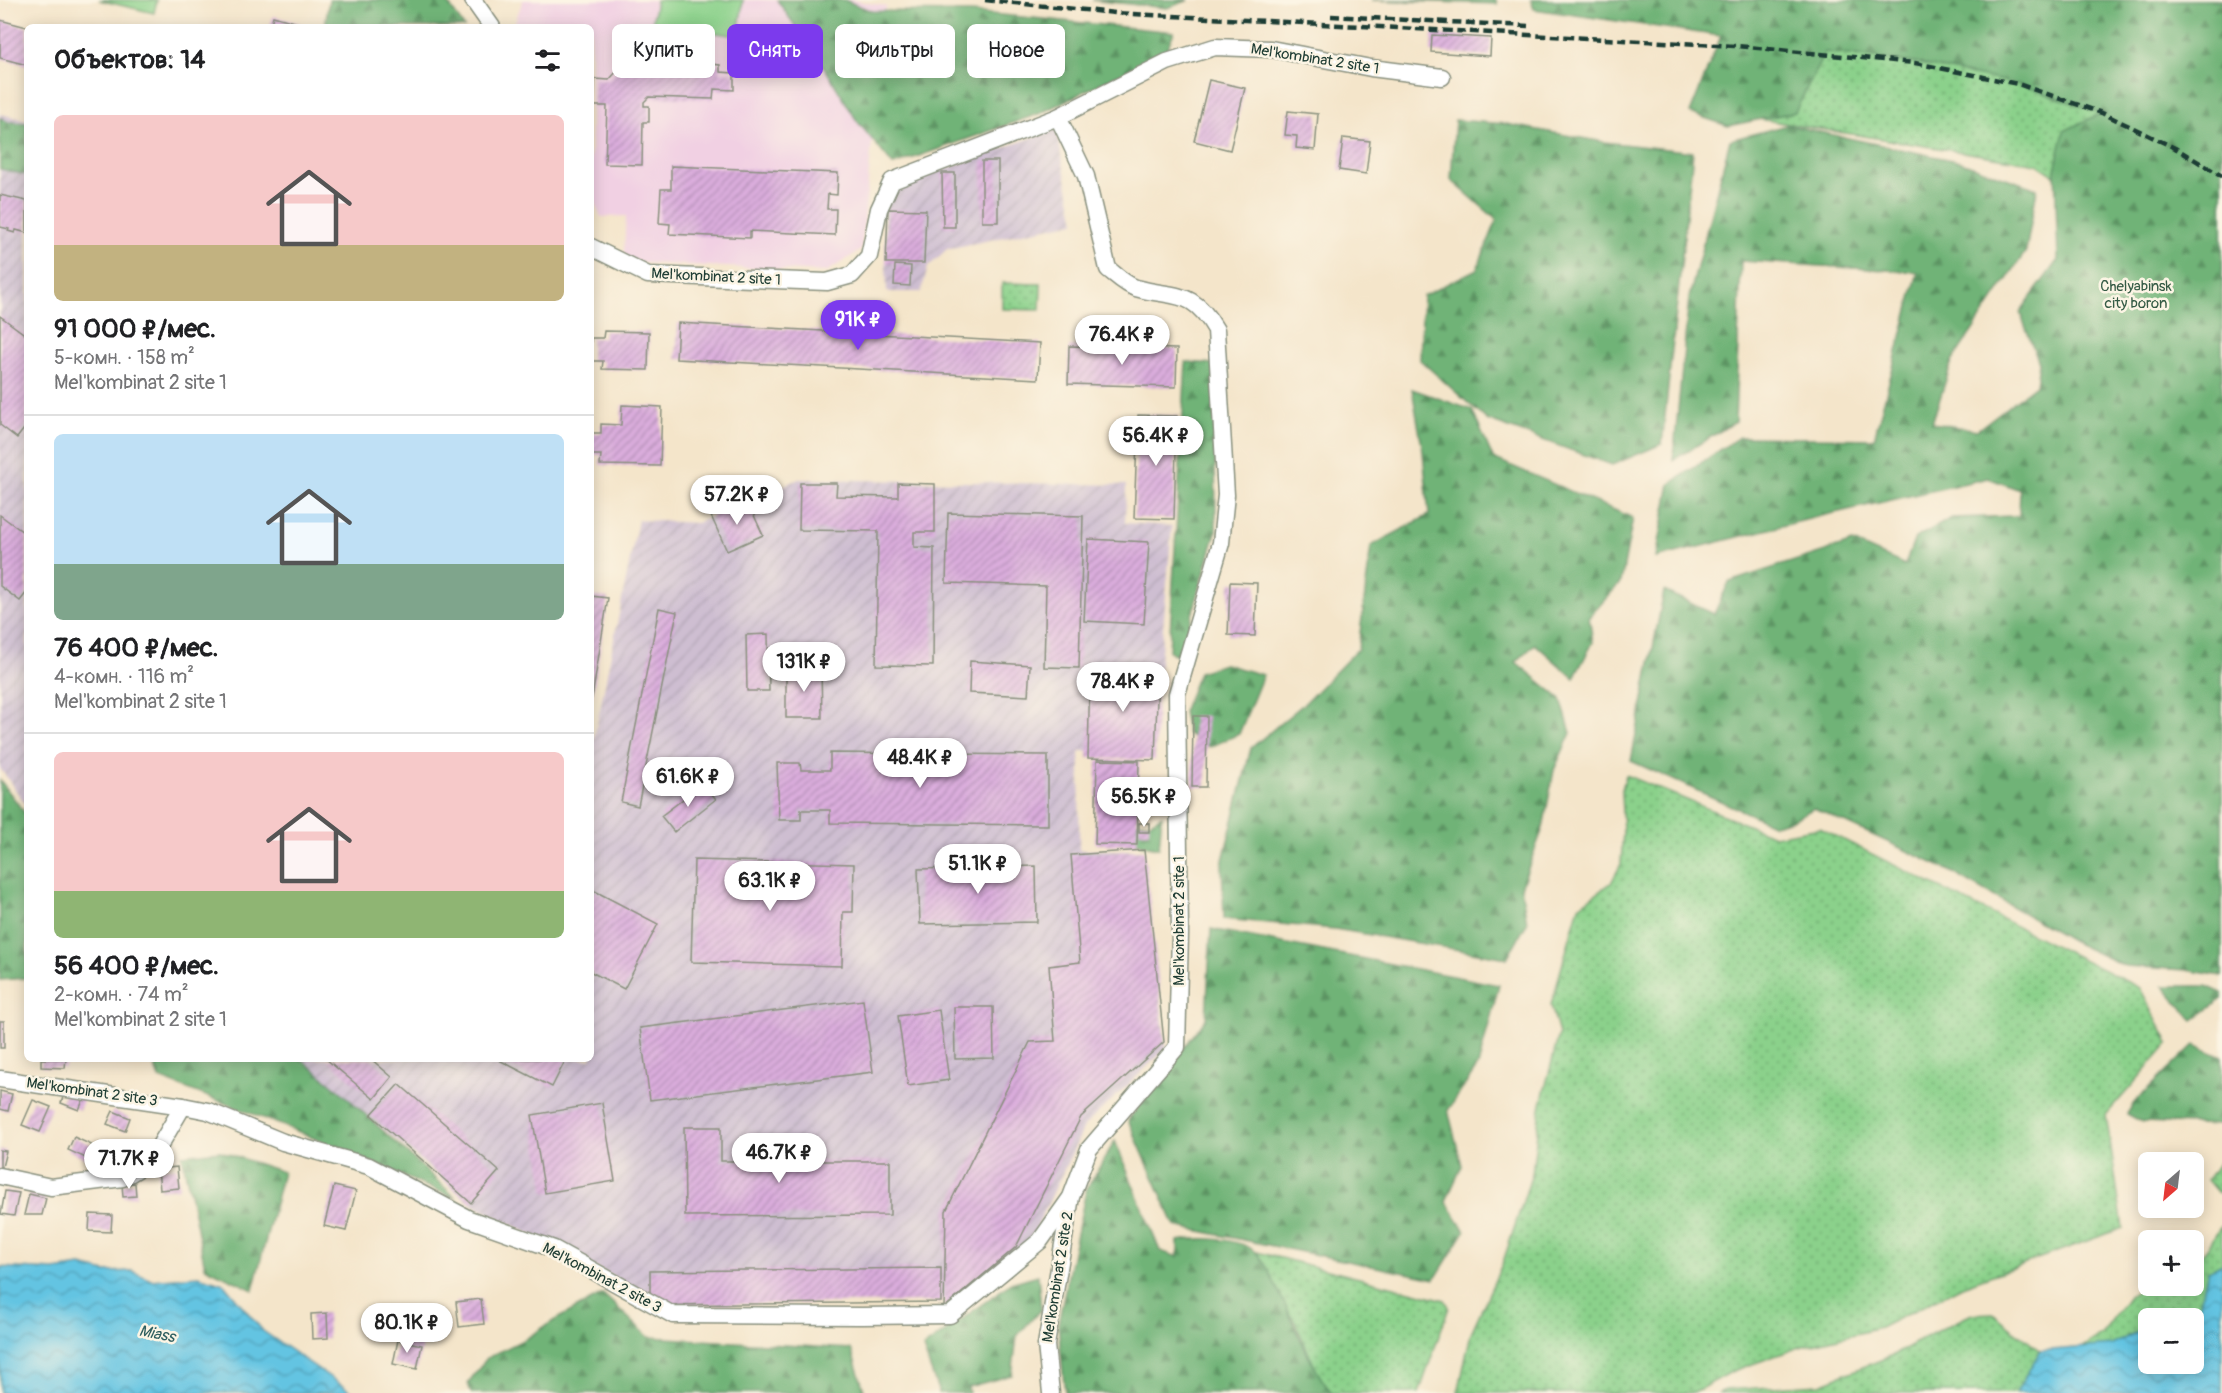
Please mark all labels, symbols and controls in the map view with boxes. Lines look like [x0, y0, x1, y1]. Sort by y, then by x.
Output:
chip: Купить [612, 24, 715, 78]
chip: Снять [727, 24, 823, 78]
chip: Фильтры [835, 24, 955, 78]
chip: Новое [967, 24, 1065, 78]
street label: Mel'kombinat 2 site 1 [1249, 39, 1381, 79]
text: Объектов: 14 [54, 44, 205, 76]
icon: filters [531, 44, 564, 77]
icon: home [255, 154, 363, 262]
street label: Mel'kombinat 2 site 1 [651, 264, 781, 290]
park label: Chelyabinsk city boron [2100, 277, 2173, 313]
pin: 91K ₽ [816, 300, 900, 351]
text: 91K ₽ [835, 307, 881, 332]
text: 91 000 ₽/мес. [54, 313, 216, 345]
pin: 76.4K ₽ [1067, 315, 1177, 366]
text: 76.4K ₽ [1089, 322, 1155, 347]
text: 5-комн. · 158 m² [54, 345, 195, 370]
text: Mel'kombinat 2 site 1 [54, 370, 227, 395]
pin: 56.4K ₽ [1101, 416, 1211, 467]
text: 56.4K ₽ [1123, 423, 1189, 448]
icon: home [255, 473, 363, 581]
pin: 57.2K ₽ [682, 475, 792, 526]
text: 57.2K ₽ [704, 482, 770, 507]
text: 76 400 ₽/мес. [54, 632, 219, 664]
pin: 131K ₽ [755, 642, 853, 693]
text: 131K ₽ [776, 649, 832, 674]
pin: 78.4K ₽ [1068, 662, 1178, 713]
text: 4-комн. · 116 m² [54, 664, 194, 689]
text: 78.4K ₽ [1090, 669, 1156, 694]
text: Mel'kombinat 2 site 1 [54, 689, 227, 714]
pin: 48.4K ₽ [865, 738, 975, 789]
text: 48.4K ₽ [887, 745, 953, 770]
pin: 61.6K ₽ [633, 757, 743, 808]
text: 61.6K ₽ [656, 764, 720, 789]
pin: 56.5K ₽ [1089, 777, 1199, 828]
text: 56.5K ₽ [1111, 784, 1177, 809]
icon: home [255, 791, 363, 899]
pin: 51.1K ₽ [923, 844, 1033, 895]
text: 51.1K ₽ [948, 851, 1008, 876]
street label: Mel'kombinat 2 site 1 [1170, 856, 1189, 986]
pin: 63.1K ₽ [715, 861, 825, 912]
text: 63.1K ₽ [738, 868, 802, 893]
text: 56 400 ₽/мес. [54, 950, 219, 982]
text: 2-комн. · 74 m² [54, 982, 189, 1007]
text: Mel'kombinat 2 site 1 [54, 1007, 227, 1032]
street label: Mel'kombinat 2 site 3 [25, 1073, 159, 1111]
pin: 46.7K ₽ [724, 1133, 834, 1184]
pin: 71.7K ₽ [74, 1139, 184, 1190]
text: 46.7K ₽ [746, 1140, 812, 1165]
text: 71.7K ₽ [98, 1146, 160, 1171]
north arrow [2138, 1152, 2204, 1218]
map controls [2138, 1152, 2204, 1374]
street label: Mel'kombinat 2 site 2 [1038, 1210, 1078, 1344]
button: + [2138, 1230, 2204, 1296]
street label: Mel'kombinat 2 site 3 [539, 1239, 665, 1317]
pin: 80.1K ₽ [352, 1303, 462, 1354]
button: − [2138, 1308, 2204, 1374]
text: 80.1K ₽ [375, 1310, 439, 1335]
water label: Miass [137, 1321, 178, 1348]

